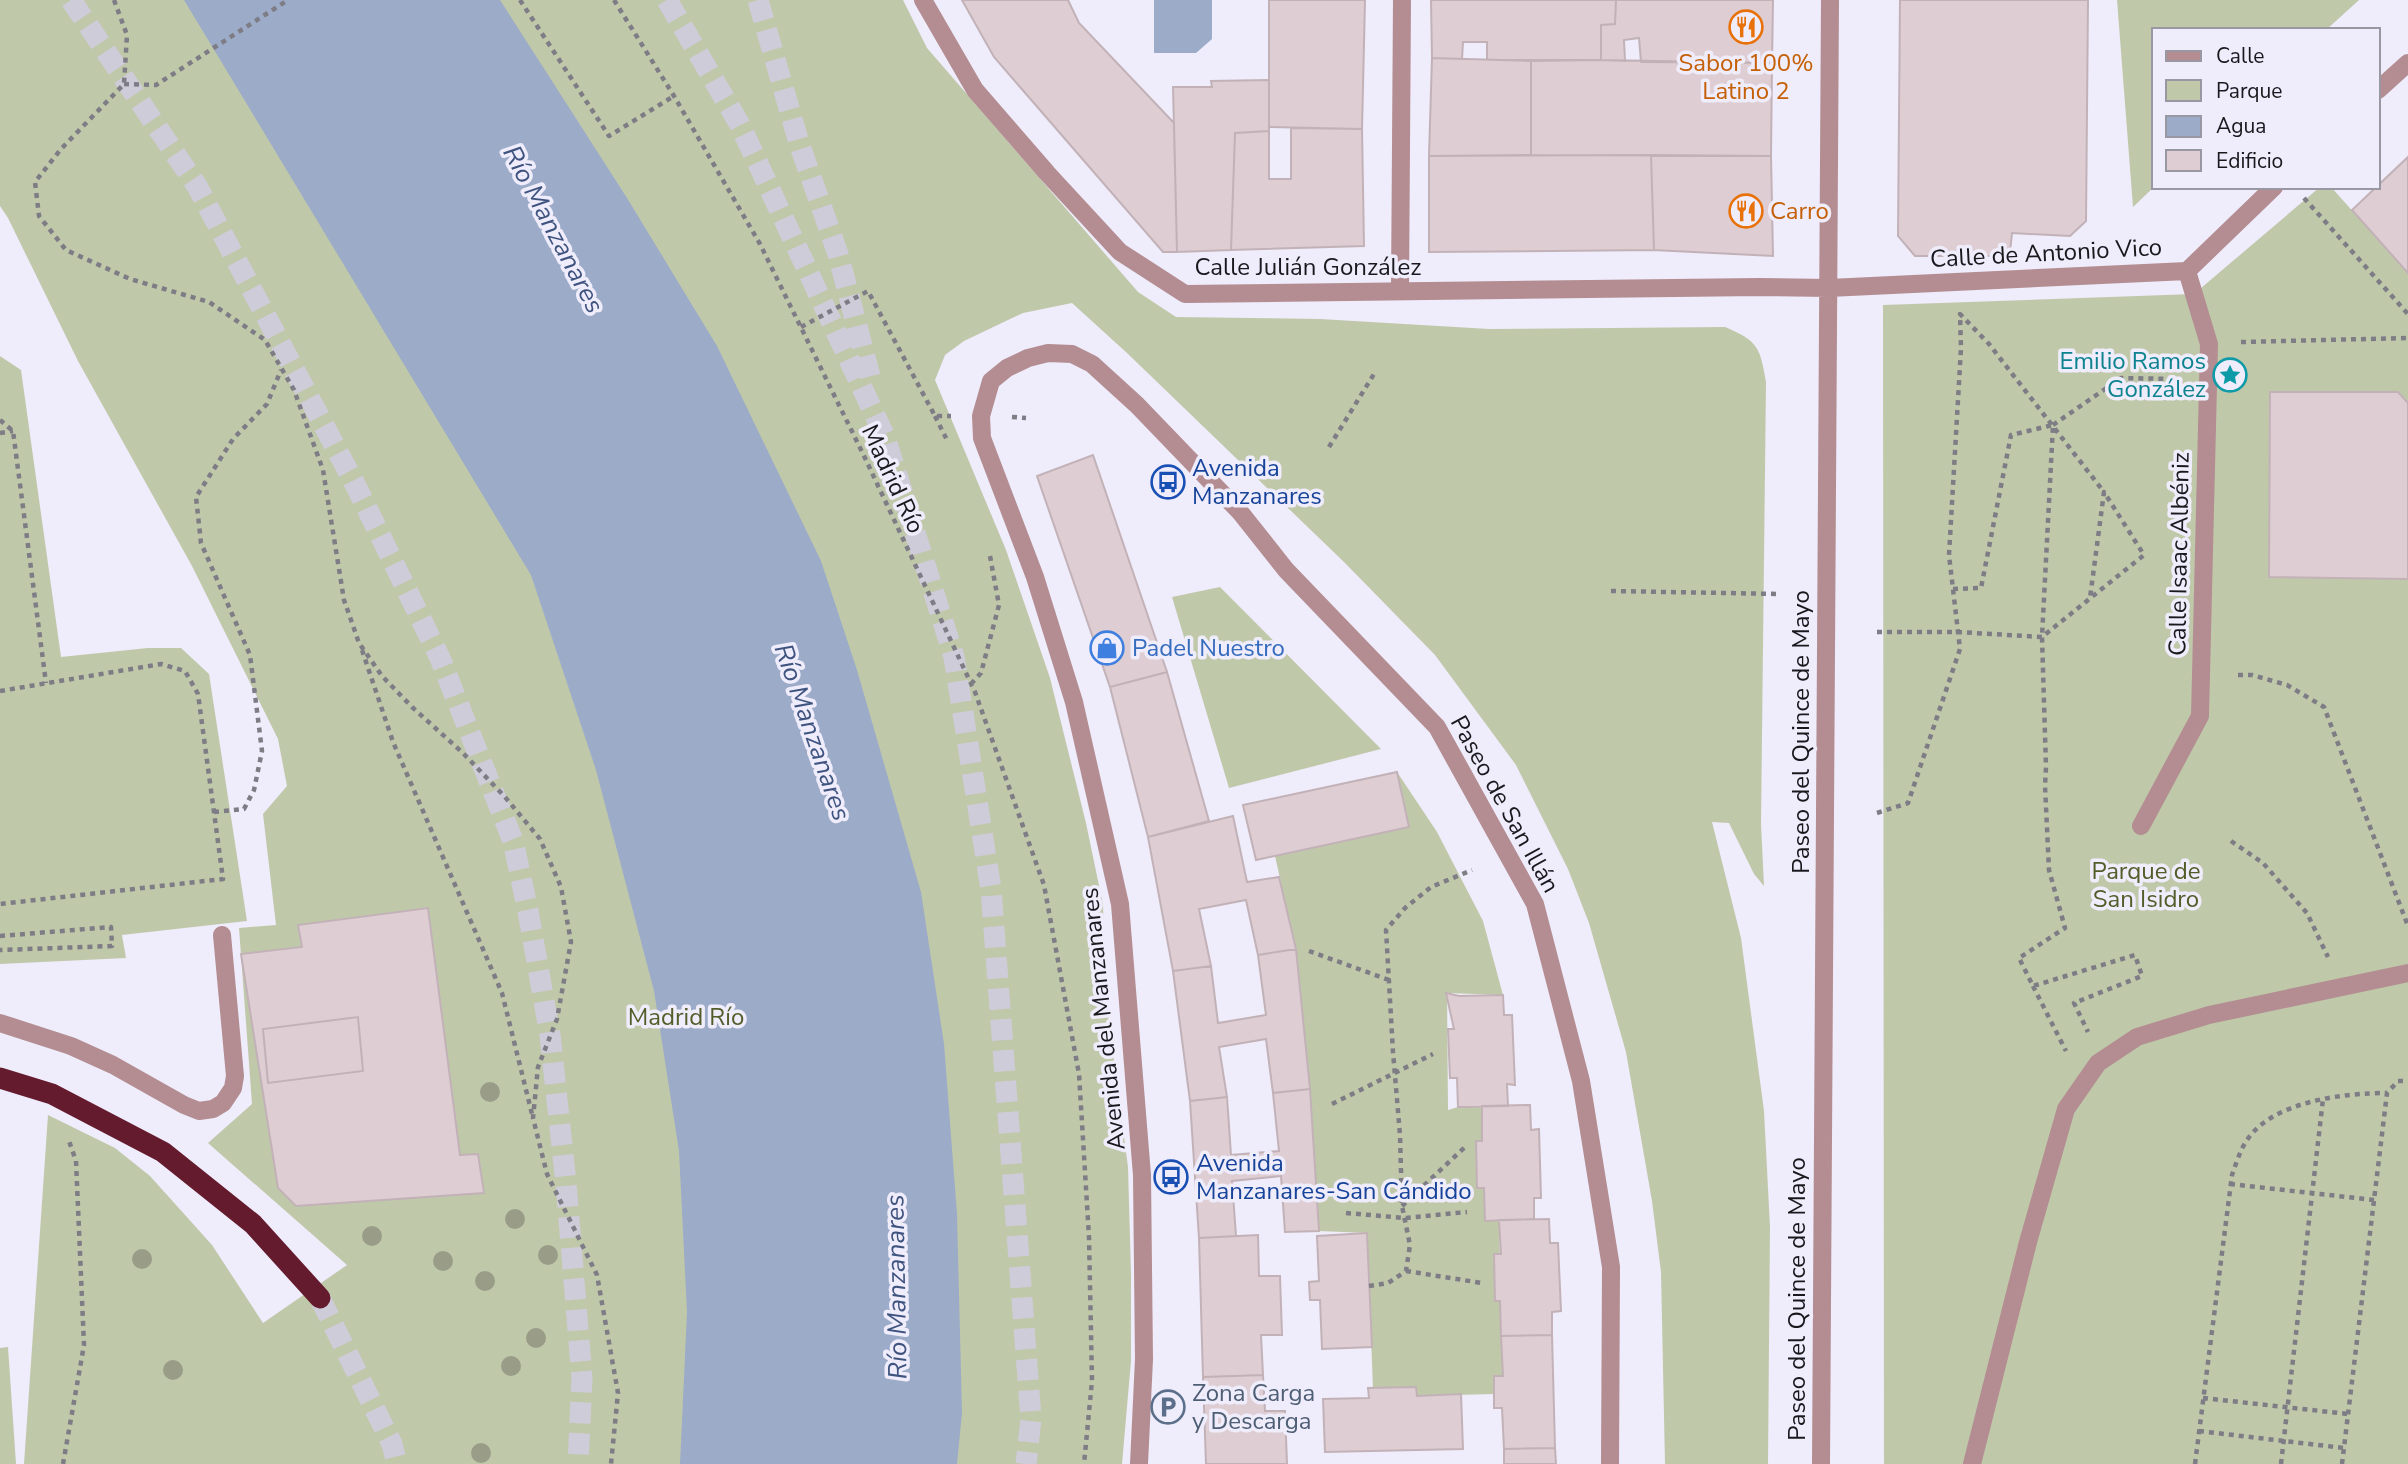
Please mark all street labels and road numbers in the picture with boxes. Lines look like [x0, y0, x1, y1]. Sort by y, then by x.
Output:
street label: Calle de Antonio Vico [1929, 231, 2163, 275]
street label: Calle Julián González [1195, 251, 1421, 283]
street label: Madrid Río [854, 419, 932, 539]
street label: Calle Isaac Albéniz [2161, 452, 2197, 656]
street label: Paseo del Quince de Mayo [1785, 590, 1817, 874]
street label: Paseo de San Illán [1443, 710, 1567, 898]
street label: Avenida del Manzanares [1073, 886, 1133, 1152]
street label: Paseo del Quince de Mayo [1781, 1157, 1813, 1441]

